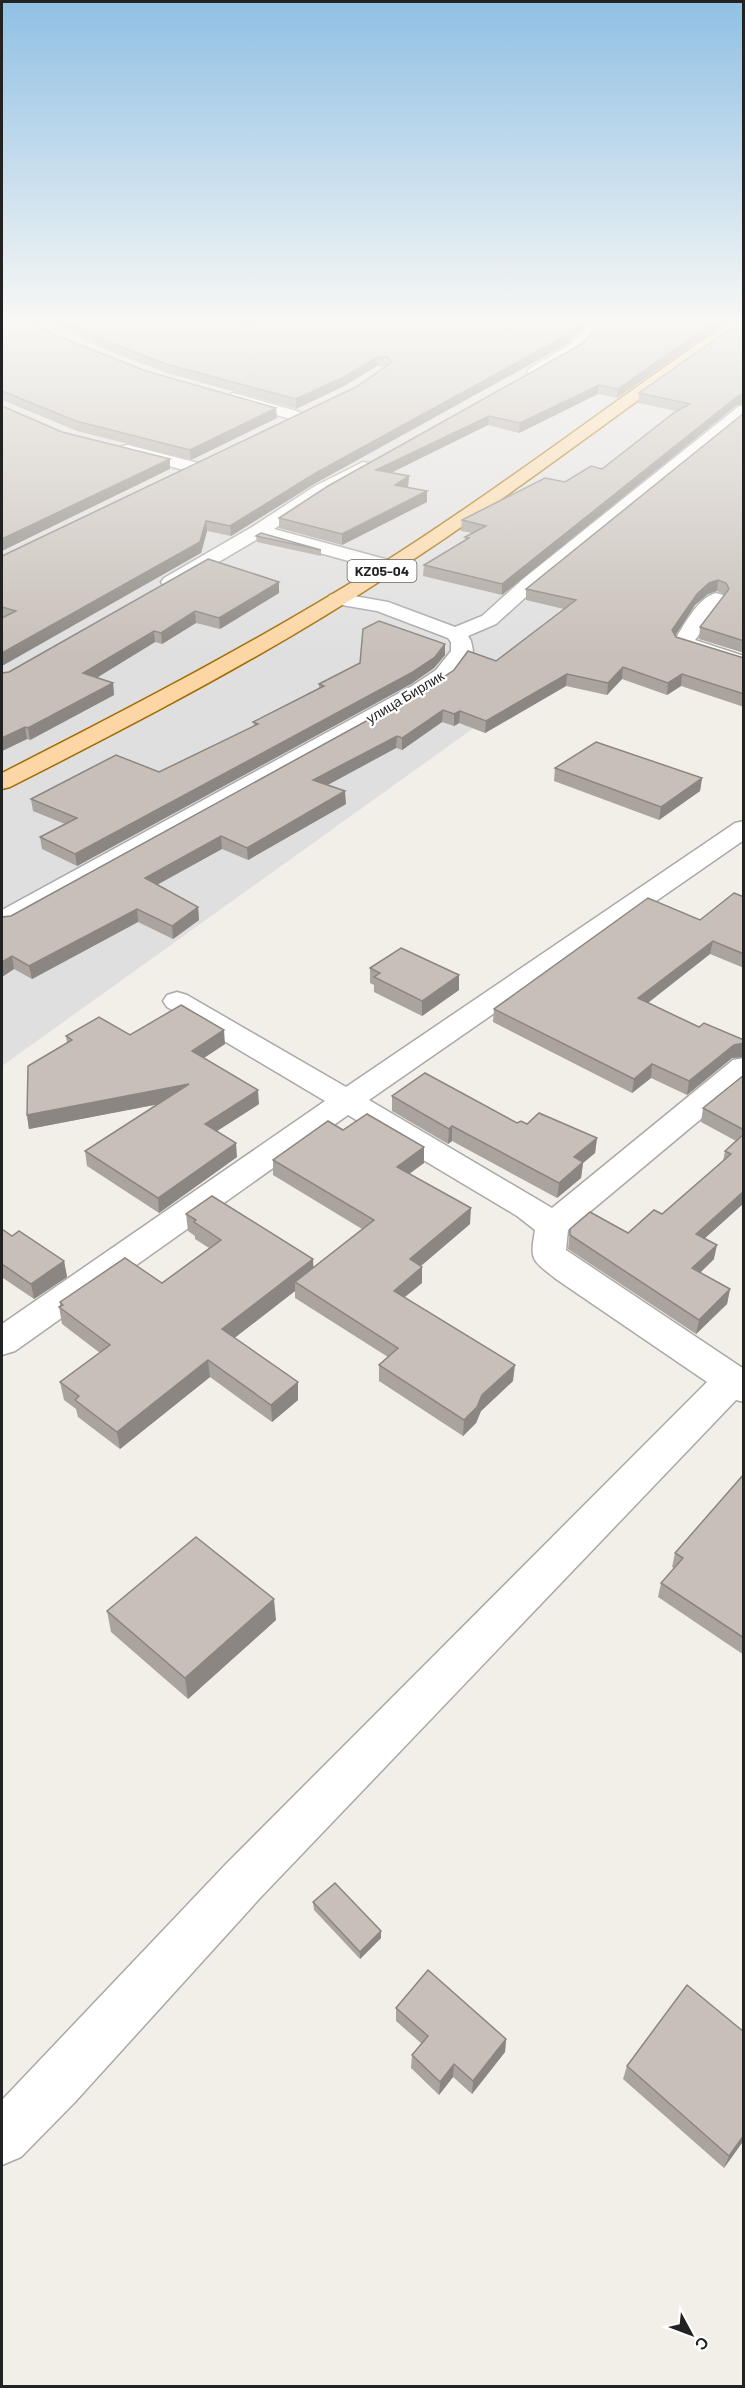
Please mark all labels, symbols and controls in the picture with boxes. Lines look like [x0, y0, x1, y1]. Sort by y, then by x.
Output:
road number: KZ05-04 [348, 560, 416, 582]
street label: улица Бирлик [363, 666, 447, 726]
north arrow [661, 2304, 721, 2364]
text: С [691, 2334, 714, 2355]

